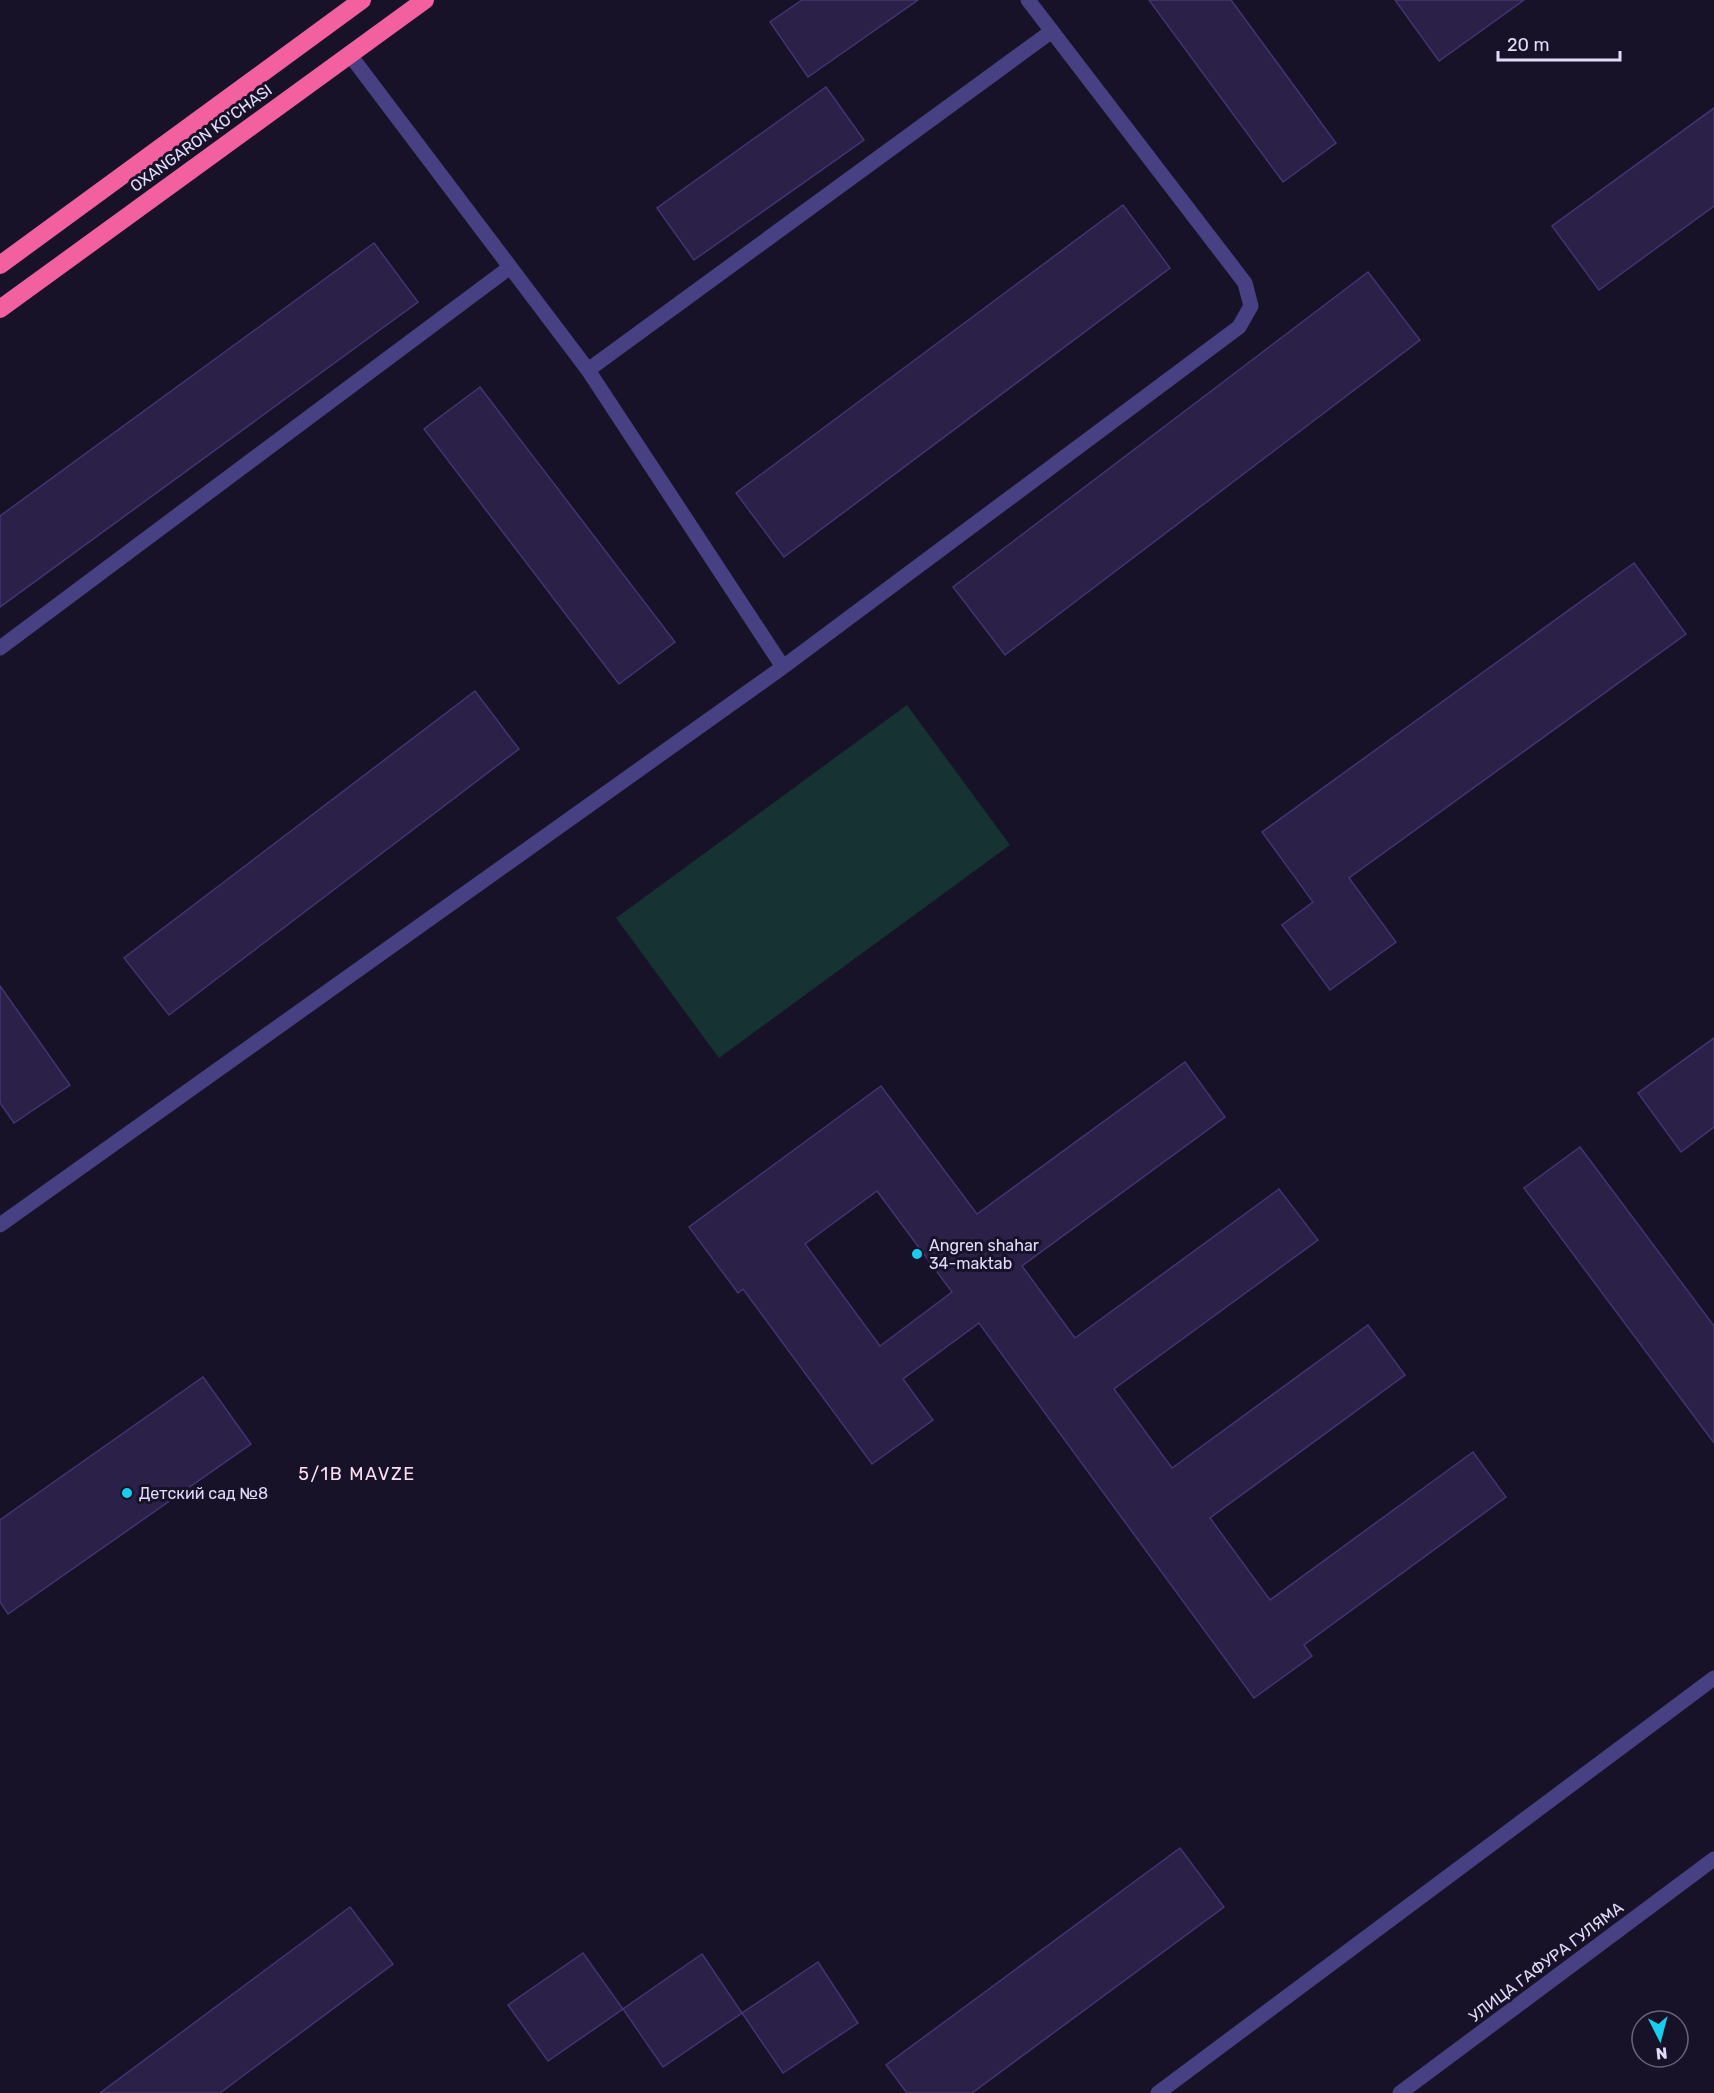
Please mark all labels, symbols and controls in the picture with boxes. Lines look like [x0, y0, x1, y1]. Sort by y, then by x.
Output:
scale bar [1498, 24, 1620, 62]
text: 20 m [1507, 34, 1549, 56]
street label: OXANGARON KO'CHASI [126, 80, 276, 196]
place label: Angren shahar 34-maktab [929, 1236, 1039, 1273]
marker: Angren shahar 34-maktab [910, 1247, 924, 1261]
district label: 5/1B MAVZE [298, 1463, 416, 1485]
place label: Детский сад №8 [139, 1484, 268, 1503]
marker: Детский сад №8 [120, 1486, 134, 1500]
street label: УЛИЦА ГАФУРА ГУЛЯМА [1465, 1898, 1627, 2026]
north arrow [1630, 2009, 1690, 2069]
text: N [1655, 2043, 1668, 2063]

